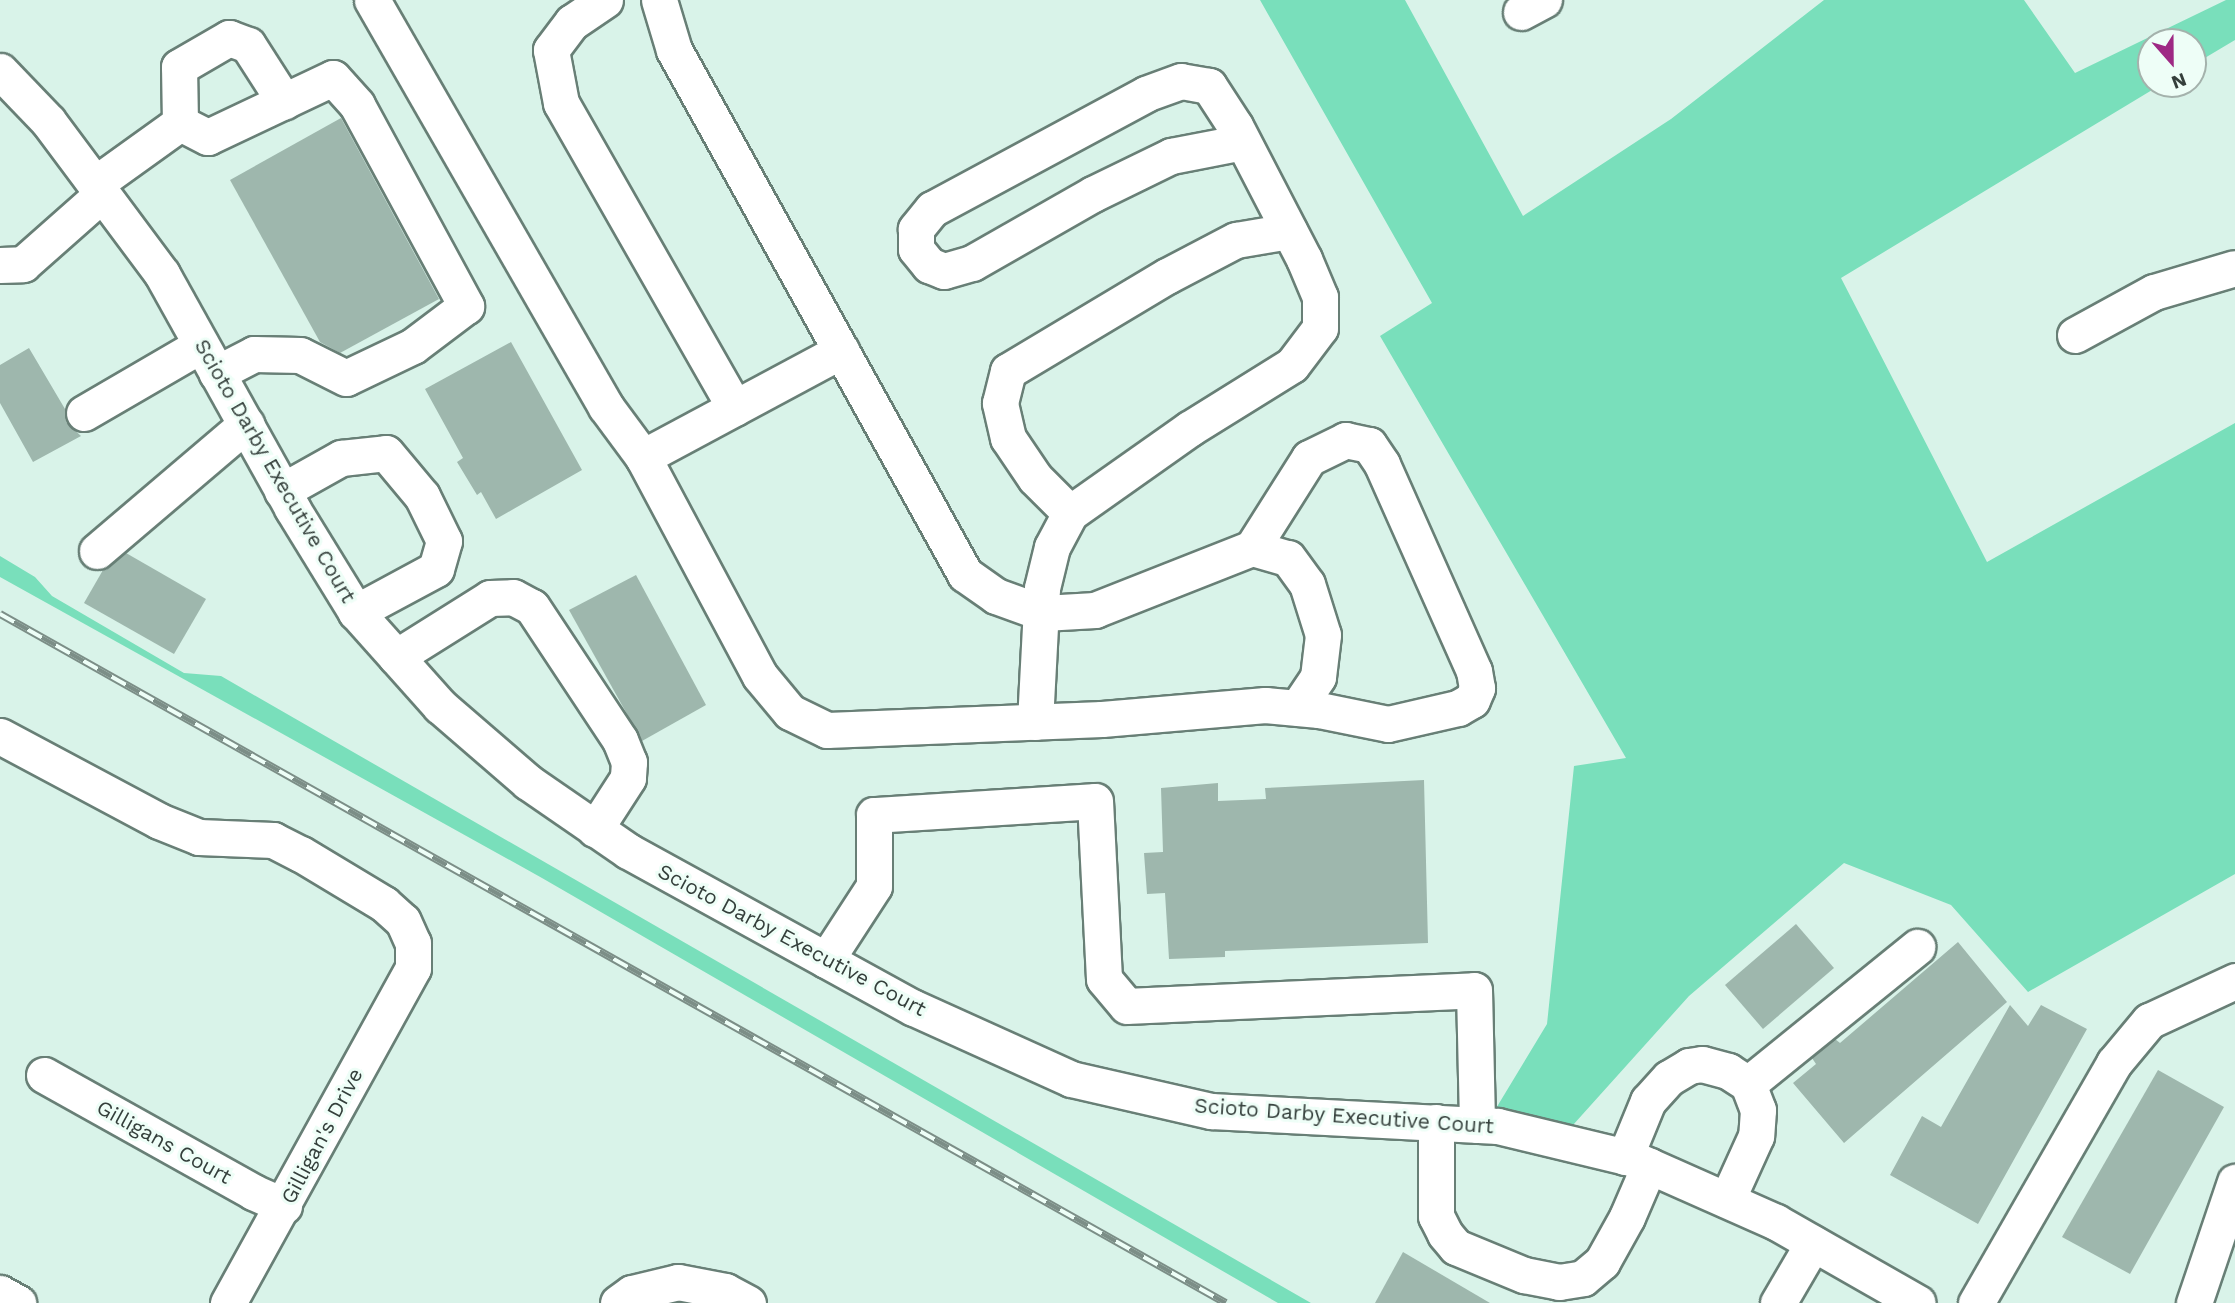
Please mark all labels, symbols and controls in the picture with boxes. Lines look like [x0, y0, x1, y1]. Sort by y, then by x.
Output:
north arrow [2137, 28, 2207, 98]
text: N [2168, 68, 2190, 94]
street label: Scioto Darby Executive Court [189, 335, 361, 607]
street label: Scioto Darby Executive Court [653, 858, 931, 1022]
street label: Gilligan's Drive [276, 1064, 368, 1208]
street label: Scioto Darby Executive Court [1193, 1093, 1495, 1139]
street label: Gilligans Court [92, 1095, 236, 1189]

